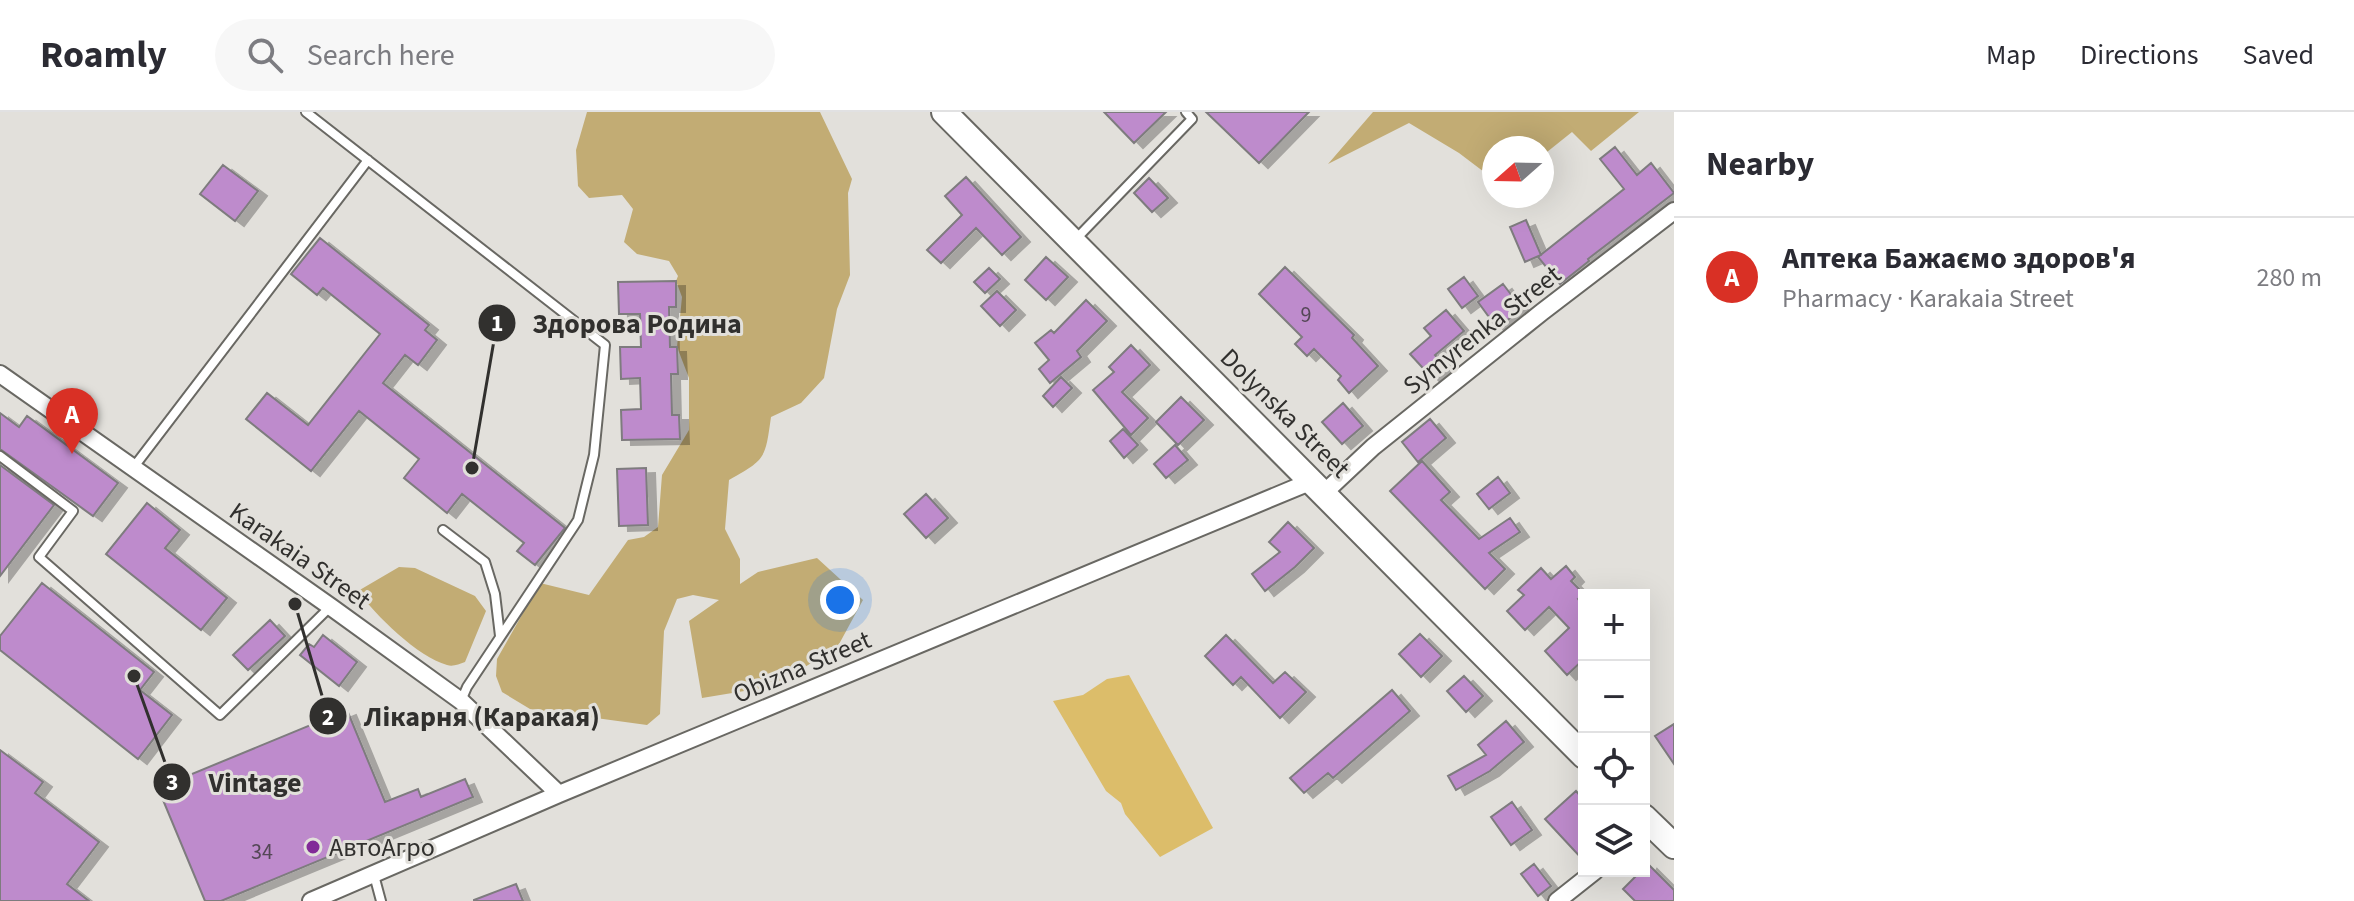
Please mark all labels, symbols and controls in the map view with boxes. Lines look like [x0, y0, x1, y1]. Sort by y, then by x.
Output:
search box [215, 19, 775, 91]
text: Roamly [40, 28, 167, 82]
icon: search [243, 33, 287, 77]
text: Search here [307, 34, 455, 77]
text: Map [1986, 35, 2036, 75]
text: Directions [2080, 35, 2199, 75]
text: Saved [2243, 35, 2314, 75]
north arrow [1482, 136, 1554, 208]
text: Nearby [1706, 140, 1814, 189]
text: Аптека Бажаємо здоров'я [1782, 237, 2136, 280]
street label: Symyrenka Street [1395, 256, 1569, 404]
text: A [1725, 259, 1739, 296]
text: 280 m [2256, 259, 2322, 296]
text: Pharmacy · Karakaia Street [1782, 280, 2074, 317]
callout: Здорова Родина [477, 297, 758, 349]
house number: 9 [1301, 299, 1311, 331]
text: Здорова Родина [532, 304, 742, 344]
text: 1 [491, 306, 503, 341]
street label: Dolynska Street [1212, 340, 1358, 486]
pin: A [46, 388, 98, 454]
street label: Karakaia Street [222, 493, 378, 619]
your location [820, 580, 860, 620]
map controls [1578, 589, 1650, 877]
button: + [1578, 589, 1650, 661]
street label: Obizna Street [727, 621, 877, 713]
button: − [1578, 661, 1650, 733]
callout: Лікарня (Каракая) [308, 690, 616, 742]
text: Лікарня (Каракая) [363, 697, 600, 737]
text: 2 [322, 700, 334, 735]
button: locate [1578, 733, 1650, 805]
callout: Vintage [152, 756, 318, 808]
text: Vintage [207, 763, 302, 803]
text: 3 [166, 765, 178, 800]
button: layers [1578, 805, 1650, 877]
place label: АвтоАгро [329, 829, 435, 866]
house number: 34 [251, 836, 273, 868]
marker: АвтоАгро [304, 838, 322, 856]

